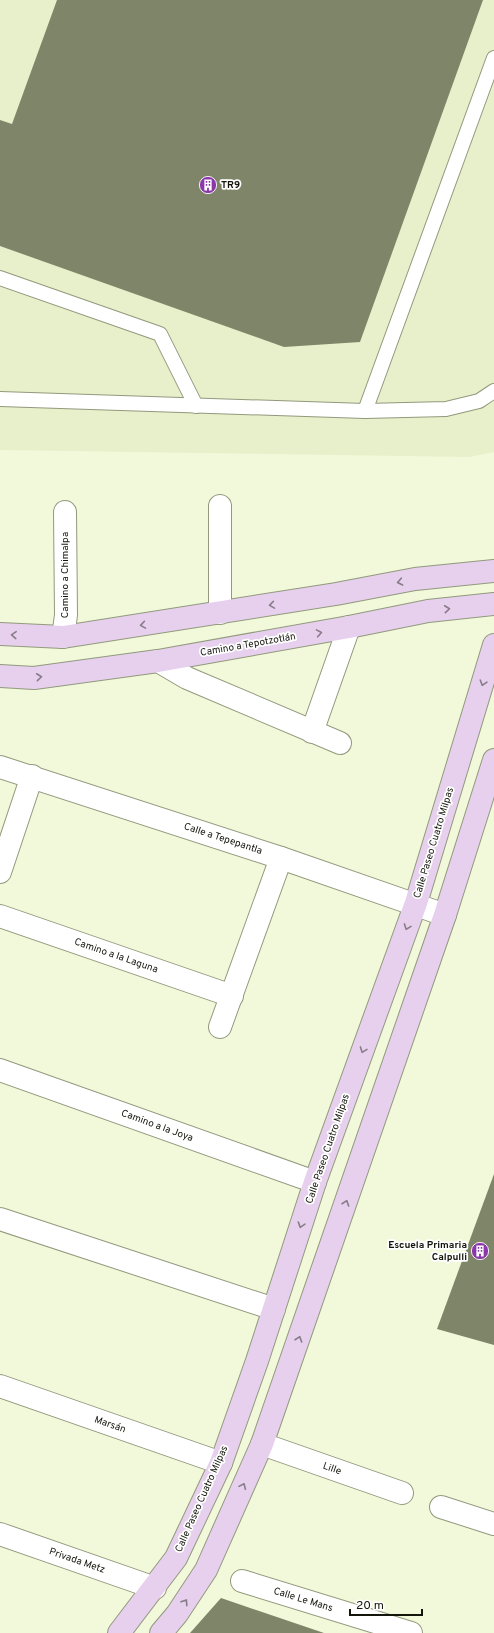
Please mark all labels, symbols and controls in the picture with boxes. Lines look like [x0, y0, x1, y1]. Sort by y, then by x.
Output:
building icon: TR9 [198, 175, 218, 195]
place label: TR9 [221, 179, 240, 192]
street label: Camino a Chimalpa [59, 532, 72, 618]
one-way arrow [397, 577, 403, 586]
one-way arrow [269, 600, 275, 609]
one-way arrow [444, 605, 450, 614]
one-way arrow [140, 620, 146, 629]
one-way arrow [316, 629, 322, 637]
one-way arrow [11, 630, 17, 639]
street label: Camino a Tepotzotlán [199, 630, 297, 660]
one-way arrow [36, 673, 42, 682]
one-way arrow [479, 679, 488, 686]
street label: Calle Paseo Cuatro Milpas [411, 786, 457, 900]
street label: Calle a Tepepantla [182, 820, 264, 858]
one-way arrow [404, 924, 412, 931]
street label: Camino a la Laguna [72, 936, 160, 976]
one-way arrow [359, 1046, 368, 1053]
street label: Calle Paseo Cuatro Milpas [303, 1092, 353, 1206]
street label: Camino a la Joya [119, 1107, 195, 1145]
one-way arrow [341, 1199, 350, 1206]
one-way arrow [298, 1221, 306, 1228]
place label: Escuela Primaria Calpulli [388, 1239, 467, 1264]
building icon: Escuela Primaria Calpulli [470, 1241, 490, 1261]
one-way arrow [294, 1335, 303, 1342]
street label: Marsán [93, 1414, 127, 1436]
street label: Calle Paseo Cuatro Milpas [173, 1443, 232, 1554]
street label: Lille [321, 1460, 343, 1478]
one-way arrow [238, 1483, 246, 1491]
street label: Privada Metz [47, 1545, 107, 1577]
street label: Calle Le Mans [272, 1585, 335, 1615]
scale bar [350, 1591, 422, 1617]
text: 20 m [356, 1598, 384, 1614]
one-way arrow [180, 1599, 188, 1606]

